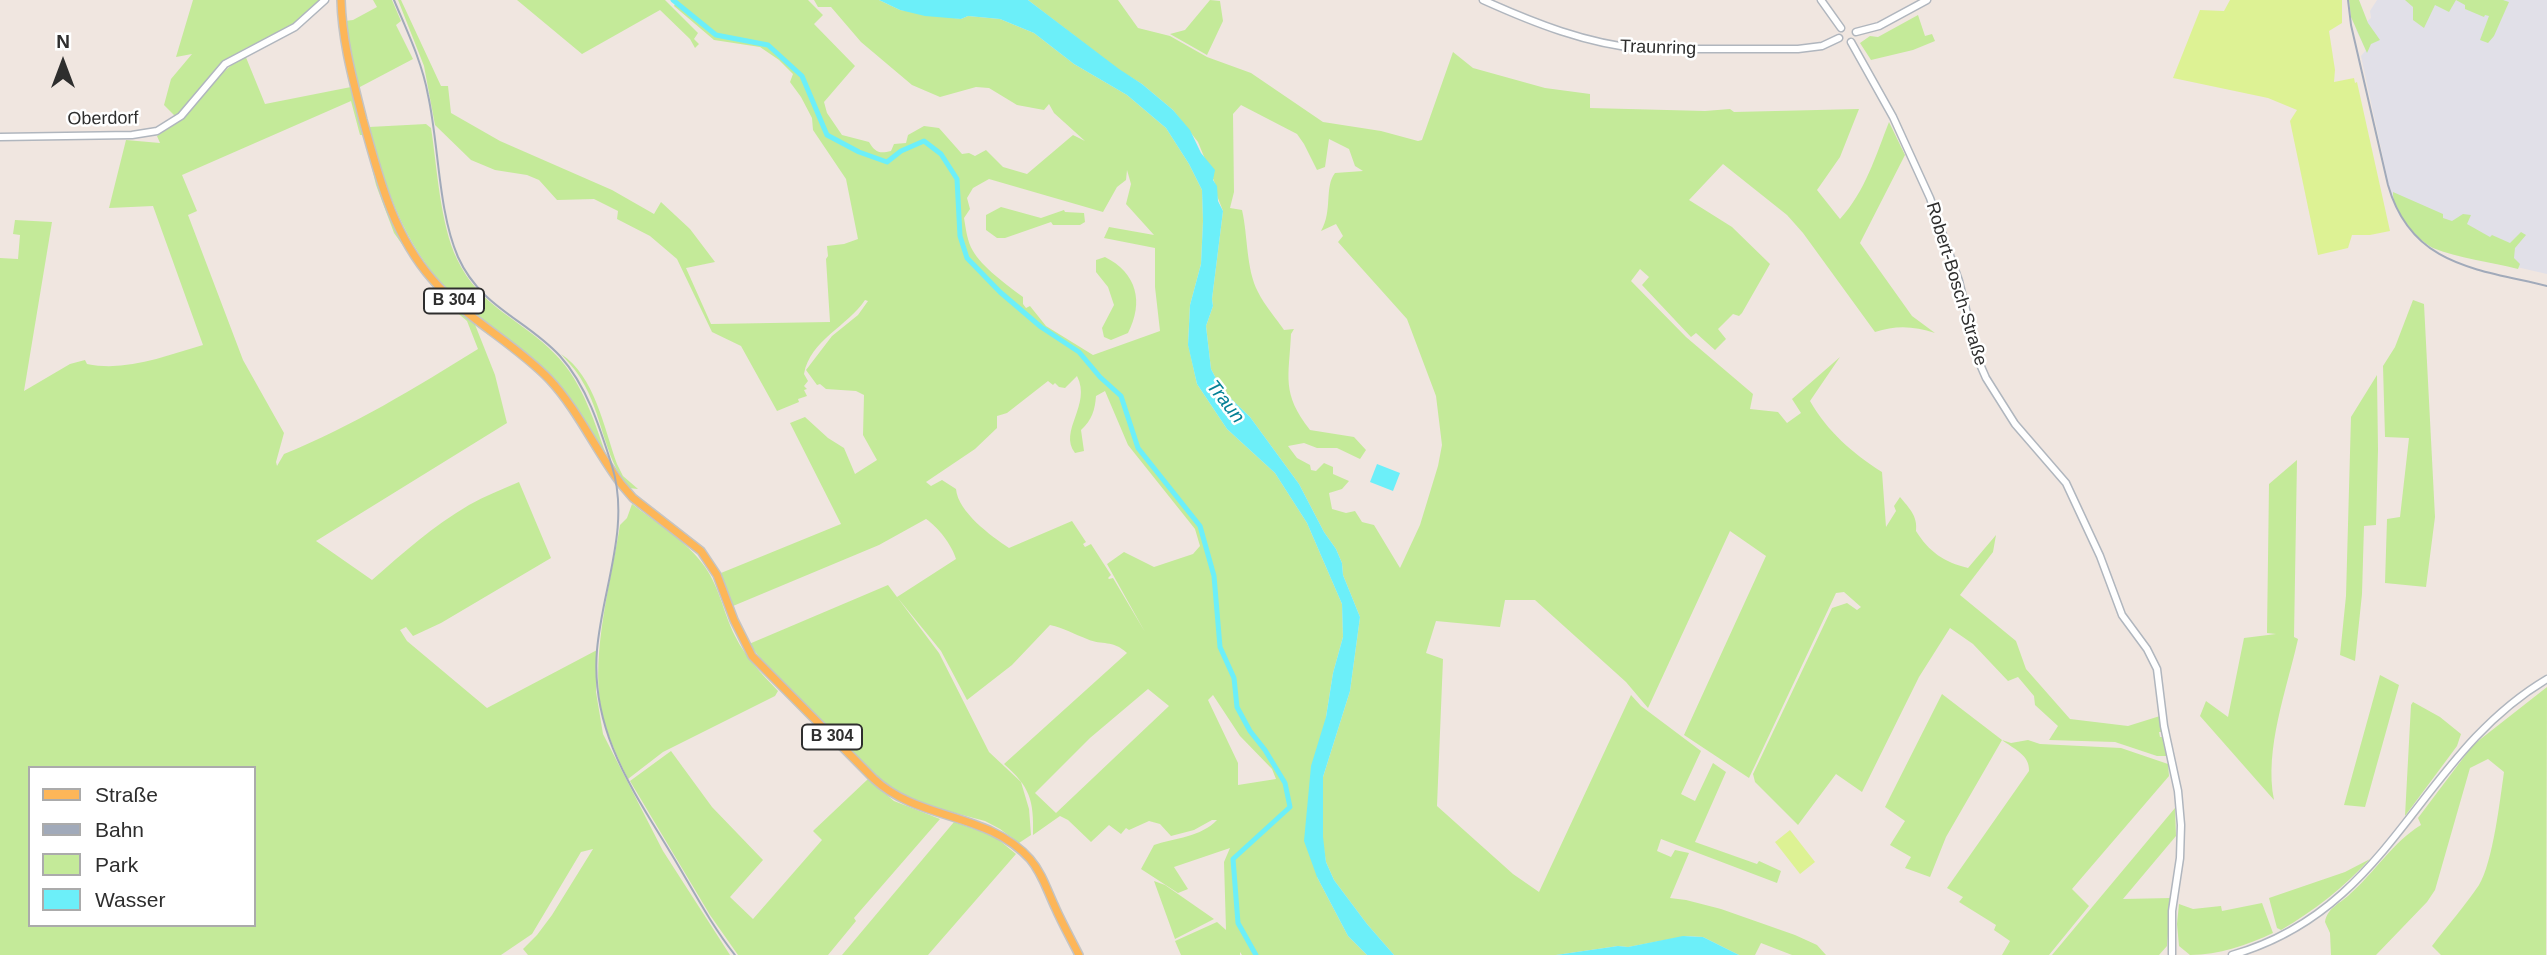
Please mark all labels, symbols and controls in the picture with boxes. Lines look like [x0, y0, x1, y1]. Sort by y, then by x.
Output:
north arrow [28, 28, 98, 98]
text: N [56, 31, 70, 52]
street label: Traunring [1619, 36, 1697, 60]
street label: Oberdorf [67, 108, 139, 130]
street label: Robert-Bosch-Straße [1921, 200, 1991, 368]
road number: B 304 [424, 288, 484, 314]
water label: Traun [1201, 376, 1249, 428]
road number: B 304 [802, 724, 862, 750]
legend [28, 766, 256, 927]
text: Straße [95, 783, 158, 806]
text: Bahn [95, 818, 144, 841]
text: Park [95, 853, 138, 876]
text: Wasser [95, 888, 165, 911]

